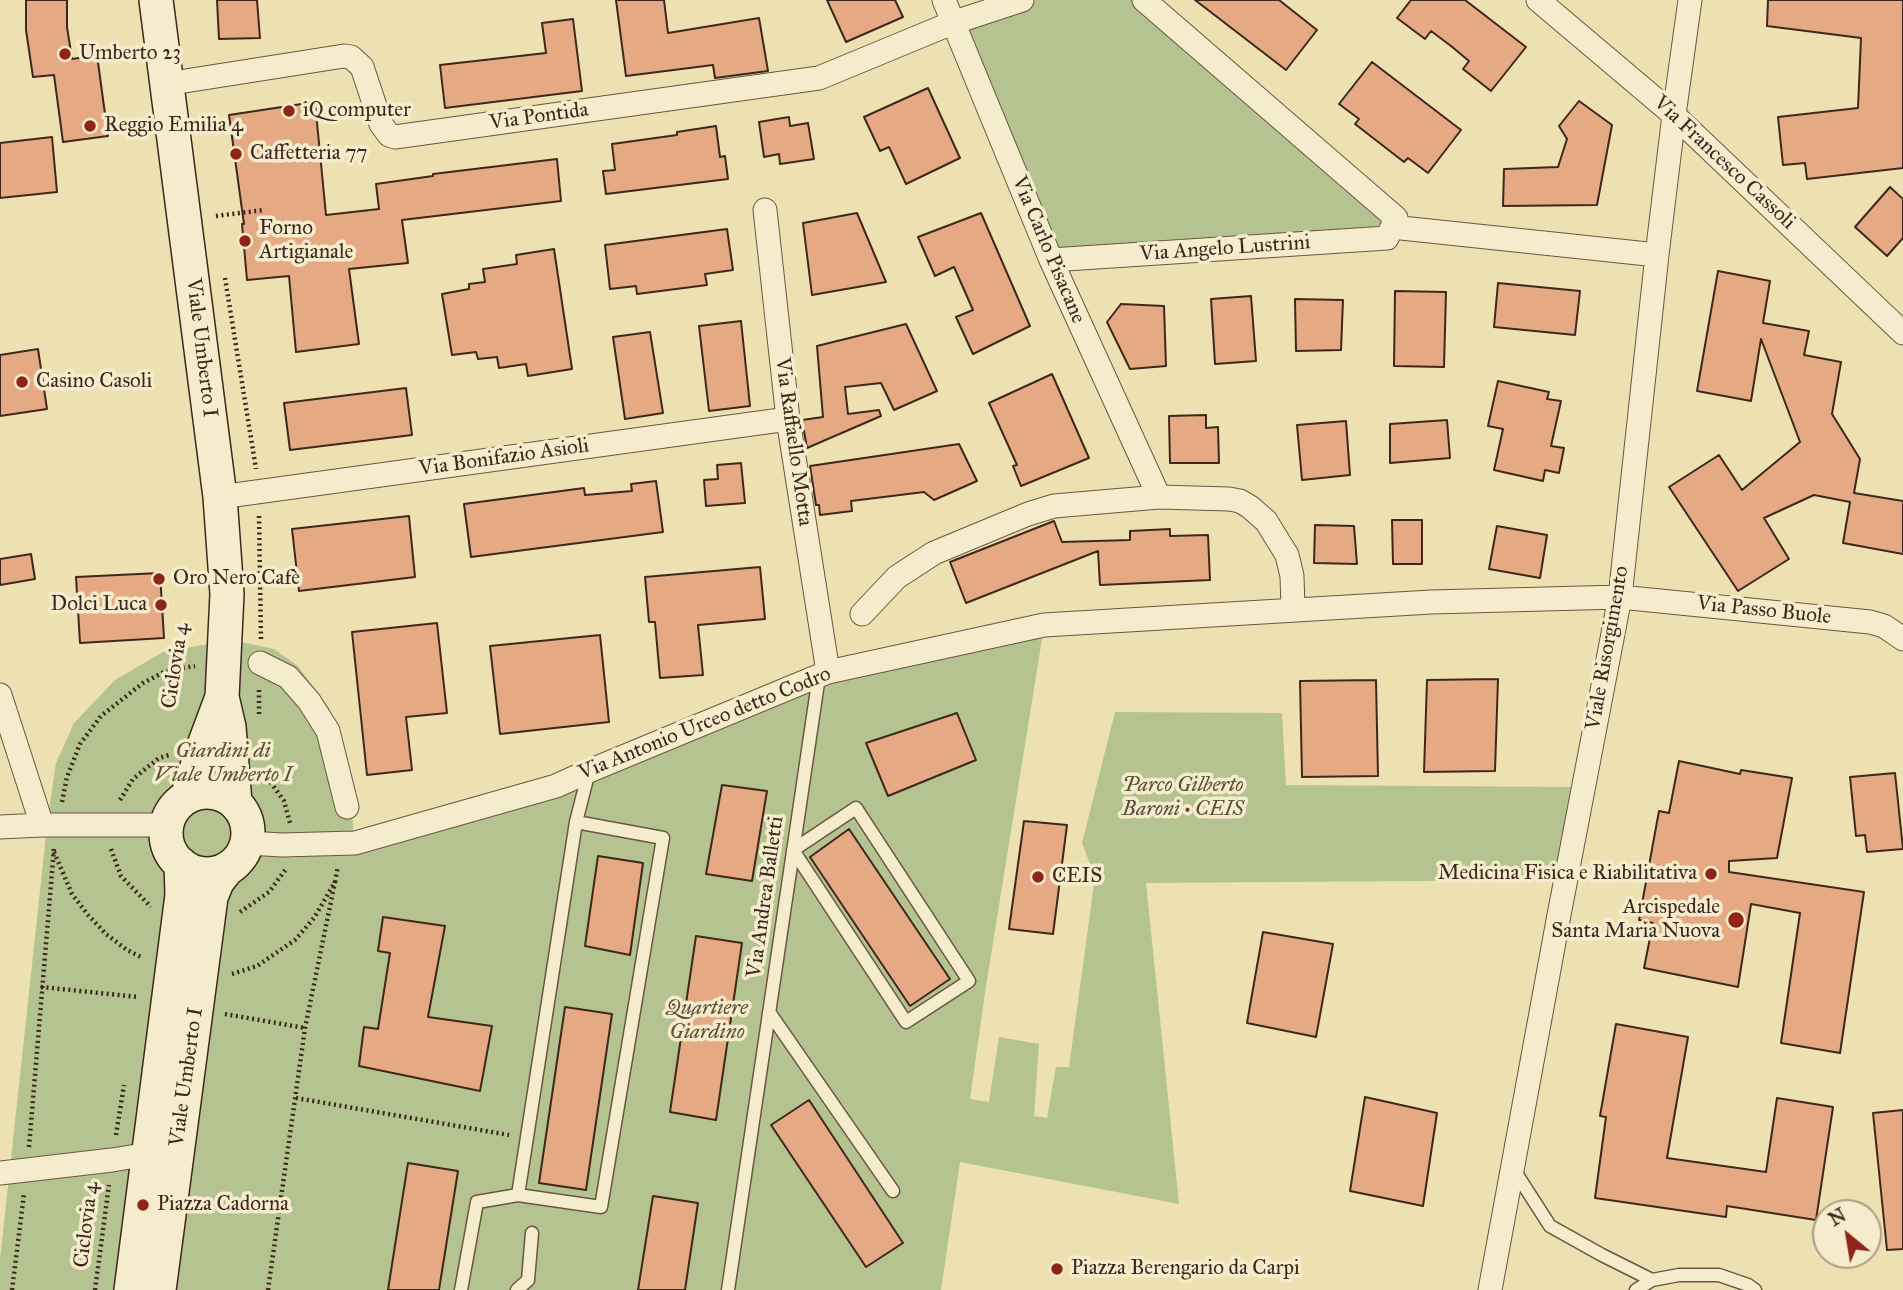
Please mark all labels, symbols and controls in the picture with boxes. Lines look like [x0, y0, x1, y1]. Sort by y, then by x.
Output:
place label: Umberto 23 [79, 41, 181, 67]
marker: Umberto 23 [57, 46, 73, 62]
street label: Via Francesco Cassoli [1648, 91, 1800, 235]
place label: iQ computer [303, 98, 411, 124]
street label: Via Pontida [488, 98, 590, 136]
marker: iQ computer [281, 103, 297, 119]
place label: Reggio Emilia 4 [104, 113, 243, 139]
marker: Reggio Emilia 4 [82, 118, 98, 134]
place label: Caffetteria 77 [250, 141, 368, 167]
marker: Caffetteria 77 [228, 146, 244, 162]
street label: Via Carlo Pisacane [1006, 172, 1090, 328]
place label: Forno Artigianale [259, 216, 353, 266]
street label: Via Angelo Lustrini [1139, 230, 1311, 268]
marker: Forno Artigianale [237, 233, 253, 249]
street label: Viale Umberto I [180, 277, 222, 419]
street label: Via Raffaello Motta [769, 356, 817, 528]
place label: Casino Casoli [36, 369, 152, 395]
marker: Casino Casoli [14, 374, 30, 390]
street label: Via Bonifazio Asioli [417, 434, 591, 482]
street label: Viale Risorgimento [1581, 564, 1635, 732]
place label: Oro Nero Cafè [173, 566, 300, 592]
marker: Oro Nero Cafè [151, 571, 167, 587]
street label: Via Passo Buole [1696, 591, 1832, 631]
place label: Dolci Luca [51, 592, 147, 618]
marker: Dolci Luca [153, 597, 169, 613]
street label: Ciclovia 4 [157, 622, 195, 710]
street label: Via Antonio Urceo detto Codro [575, 662, 835, 786]
park label: Giardini di Viale Umberto I [154, 739, 292, 789]
park label: Parco Gilberto Baroni • CEIS [1122, 773, 1244, 823]
street label: Via Andrea Balletti [742, 814, 790, 980]
place label: Medicina Fisica e Riabilitativa [1438, 861, 1697, 887]
place label: CEIS [1052, 864, 1102, 890]
marker: Medicina Fisica e Riabilitativa [1703, 866, 1719, 882]
marker: CEIS [1030, 869, 1046, 885]
place label: Arcispedale Santa Maria Nuova [1551, 895, 1720, 945]
marker: Arcispedale Santa Maria Nuova [1726, 910, 1746, 930]
park label: Quartiere Giardino [666, 996, 748, 1046]
street label: Viale Umberto I [165, 1006, 209, 1148]
street label: Ciclovia 4 [69, 1181, 105, 1269]
place label: Piazza Cadorna [157, 1192, 289, 1218]
marker: Piazza Cadorna [135, 1197, 151, 1213]
north arrow [1812, 1199, 1882, 1269]
text: N [1825, 1203, 1850, 1231]
place label: Piazza Berengario da Carpi [1071, 1256, 1300, 1282]
marker: Piazza Berengario da Carpi [1049, 1261, 1065, 1277]

